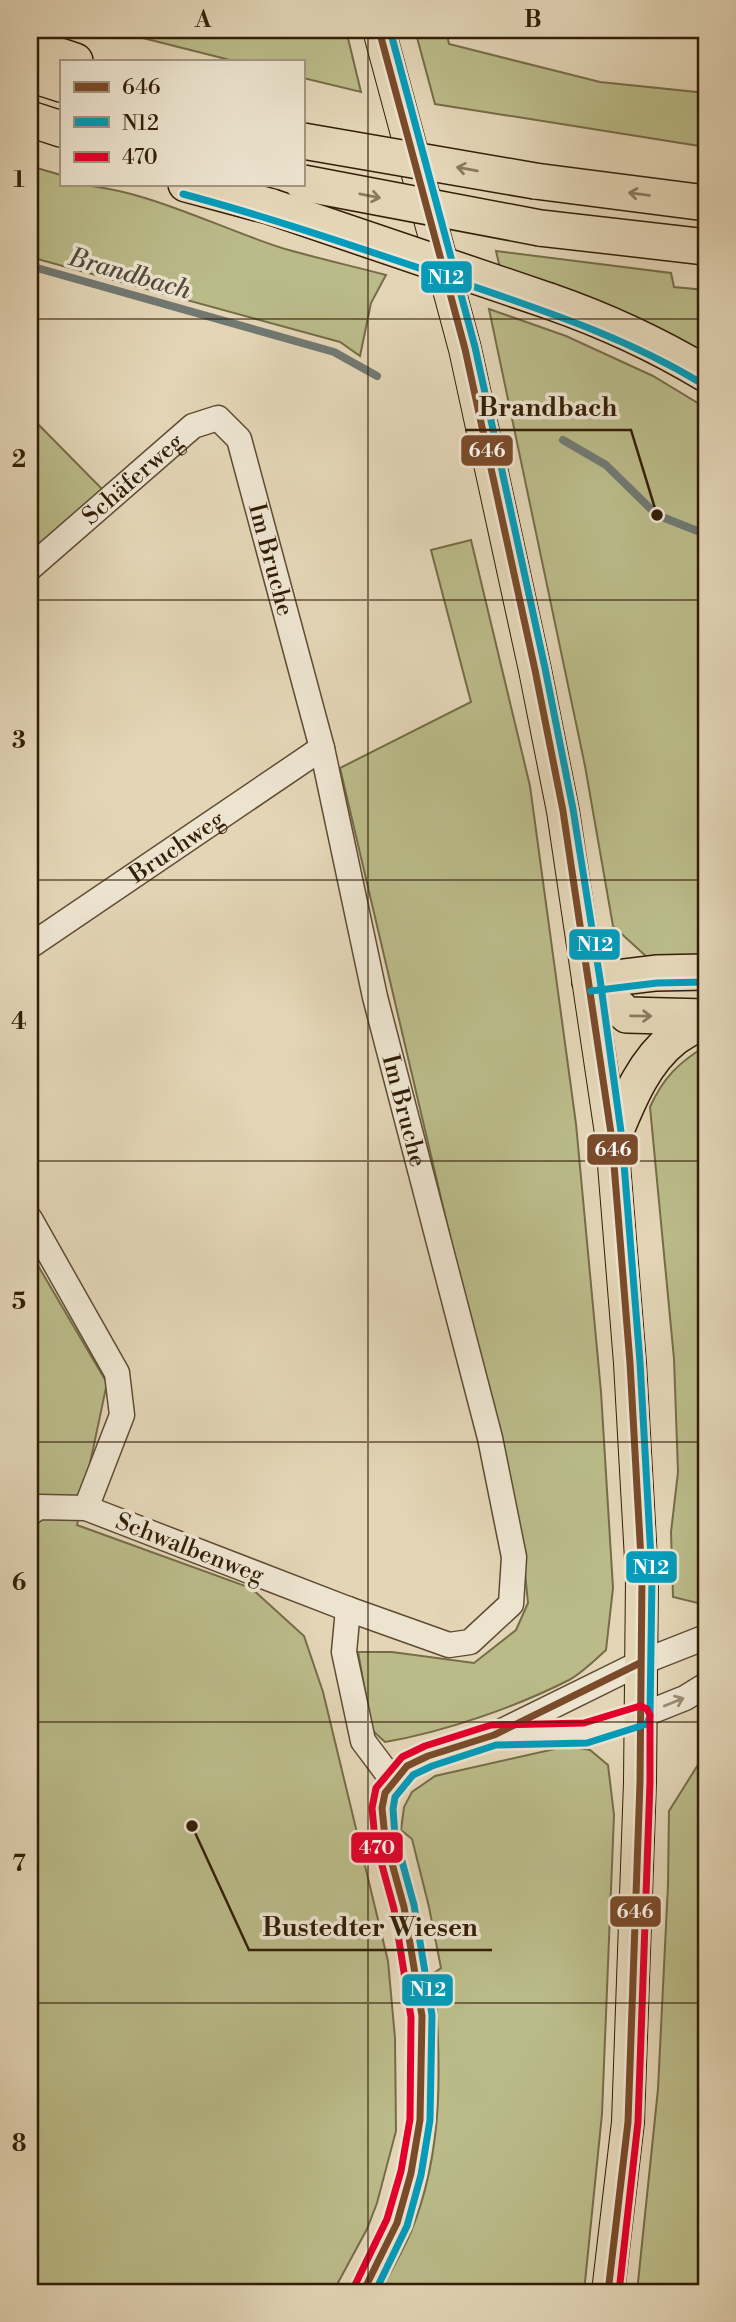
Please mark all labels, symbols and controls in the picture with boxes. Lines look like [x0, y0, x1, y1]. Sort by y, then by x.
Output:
text: A [194, 6, 212, 34]
text: B [524, 6, 542, 34]
legend [60, 60, 304, 186]
text: 646 [122, 75, 161, 101]
text: N12 [122, 111, 159, 137]
text: 470 [122, 145, 158, 171]
one-way arrow [457, 162, 479, 175]
text: 1 [13, 166, 25, 194]
one-way arrow [628, 188, 650, 201]
one-way arrow [358, 190, 381, 203]
water label: Brandbach [64, 241, 195, 307]
line badge: N12 [420, 260, 473, 294]
text: N12 [428, 266, 464, 290]
callout: Brandbach [465, 383, 631, 430]
text: Brandbach [479, 392, 617, 424]
street label: Schäferweg [76, 427, 191, 532]
line badge: 646 [460, 434, 514, 467]
text: 646 [468, 439, 506, 463]
text: 2 [12, 446, 26, 474]
street label: Im Bruche [241, 500, 300, 619]
text: 3 [12, 727, 26, 755]
street label: Bruchweg [123, 804, 231, 891]
line badge: N12 [568, 928, 621, 961]
text: N12 [577, 933, 613, 957]
text: 4 [11, 1008, 27, 1036]
one-way arrow [630, 1009, 653, 1022]
street label: Im Bruche [375, 1051, 433, 1170]
line badge: 646 [586, 1133, 639, 1166]
text: 646 [594, 1138, 632, 1162]
text: 5 [12, 1288, 26, 1316]
street label: Schwalbenweg [111, 1507, 269, 1591]
line badge: N12 [625, 1550, 678, 1584]
text: N12 [633, 1556, 669, 1580]
text: 6 [12, 1569, 26, 1597]
one-way arrow [663, 1695, 684, 1708]
line badge: 470 [350, 1831, 404, 1864]
text: 470 [359, 1836, 395, 1860]
text: 7 [12, 1850, 26, 1878]
line badge: 646 [609, 1895, 662, 1928]
text: 646 [616, 1900, 654, 1924]
callout: Bustedter Wiesen [249, 1903, 492, 1950]
text: Bustedter Wiesen [262, 1912, 478, 1944]
line badge: N12 [401, 1973, 454, 2007]
text: N12 [410, 1978, 446, 2002]
text: 8 [12, 2130, 26, 2158]

